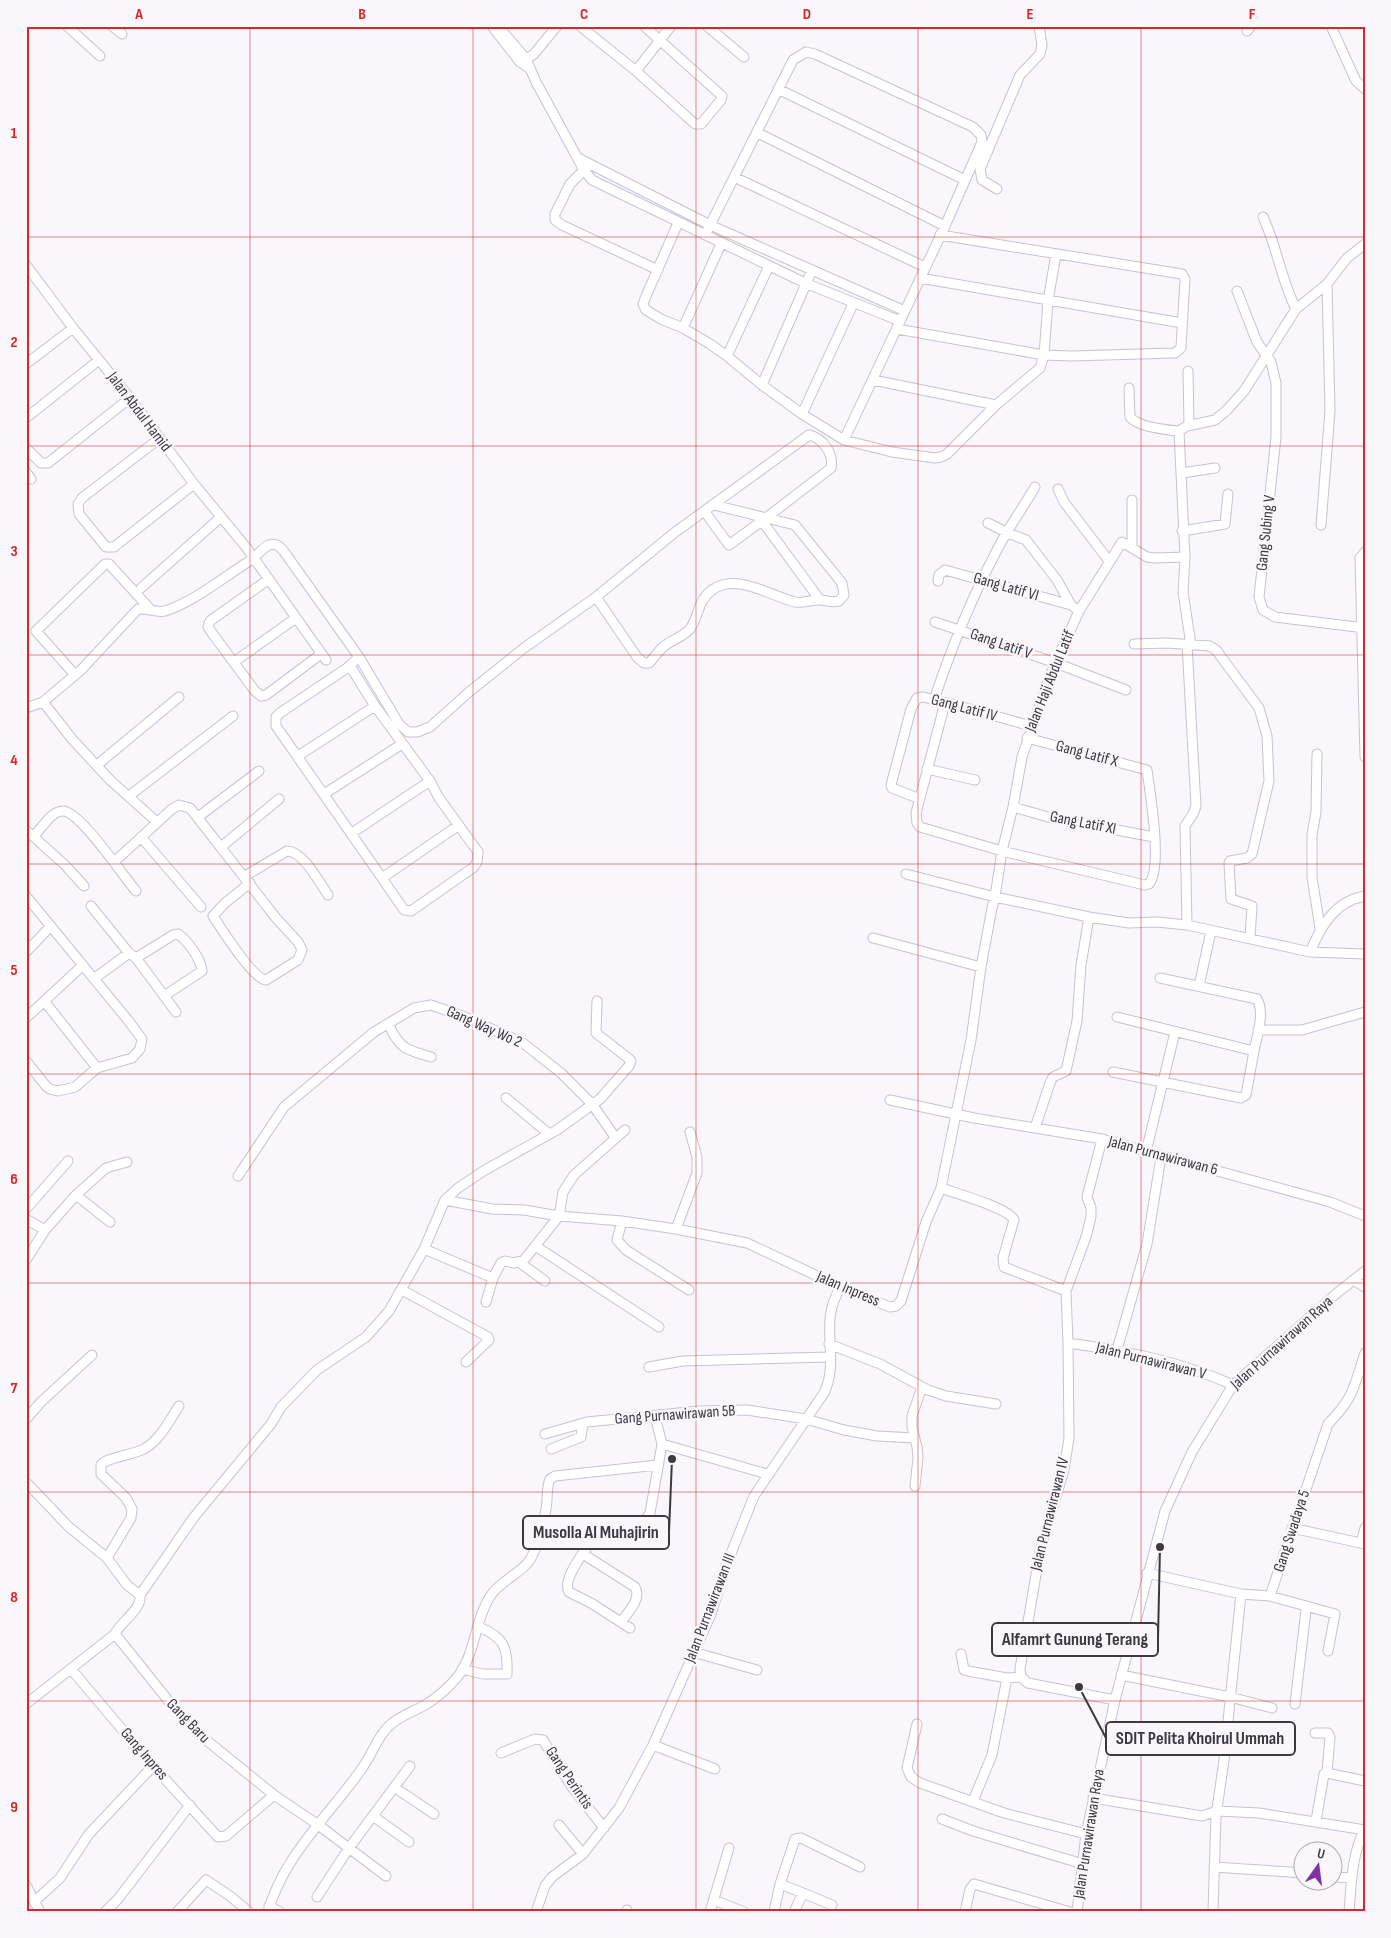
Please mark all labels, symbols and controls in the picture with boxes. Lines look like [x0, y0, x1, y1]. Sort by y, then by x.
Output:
text: A [134, 5, 143, 24]
text: B [358, 5, 366, 24]
text: C [580, 5, 588, 24]
text: D [803, 5, 811, 24]
text: E [1027, 5, 1034, 24]
text: F [1249, 5, 1256, 24]
text: 1 [11, 124, 18, 143]
text: 2 [10, 333, 18, 352]
street label: Jalan Abdul Hamid [102, 368, 175, 456]
street label: Gang Subing V [1253, 493, 1280, 572]
text: 3 [10, 542, 18, 561]
street label: Gang Latif VI [971, 569, 1041, 605]
street label: Gang Latif V [968, 625, 1035, 664]
street label: Jalan Haji Abdul Latif [1021, 627, 1079, 735]
street label: Gang Latif IV [929, 690, 1000, 726]
street label: Gang Latif X [1054, 737, 1120, 771]
text: 4 [10, 751, 18, 770]
street label: Gang Latif XI [1048, 807, 1118, 839]
text: 5 [10, 961, 18, 980]
street label: Gang Way Wo 2 [443, 1002, 525, 1052]
street label: Jalan Purnawirawan 6 [1105, 1132, 1220, 1180]
text: 6 [10, 1170, 18, 1189]
street label: Jalan Inpress [813, 1267, 883, 1311]
street label: Jalan Purnawirawan Raya [1226, 1292, 1337, 1395]
street label: Jalan Purnawirawan V [1093, 1338, 1209, 1384]
text: 7 [11, 1379, 18, 1398]
street label: Gang Purnawirawan 5B [614, 1401, 736, 1429]
street label: Jalan Purnawirawan IV [1027, 1455, 1073, 1574]
street label: Gang Swadaya 5 [1270, 1487, 1314, 1575]
callout: Musolla Al Muhajirin [523, 1516, 669, 1549]
text: Musolla Al Muhajirin [533, 1522, 659, 1543]
street label: Jalan Purnawirawan III [680, 1551, 740, 1666]
text: 8 [10, 1588, 18, 1607]
callout: Alfamrt Gunung Terang [992, 1623, 1158, 1656]
text: Alfamrt Gunung Terang [1001, 1629, 1148, 1650]
street label: Gang Baru [162, 1695, 214, 1747]
callout: SDIT Pelita Khoirul Ummah [1106, 1722, 1295, 1755]
street label: Gang Inpres [116, 1724, 172, 1784]
text: SDIT Pelita Khoirul Ummah [1116, 1728, 1284, 1749]
street label: Gang Perintis [541, 1743, 597, 1813]
street label: Jalan Purnawirawan Raya [1069, 1768, 1109, 1901]
text: 9 [10, 1798, 18, 1817]
north arrow [1294, 1840, 1344, 1890]
text: U [1315, 1845, 1327, 1863]

